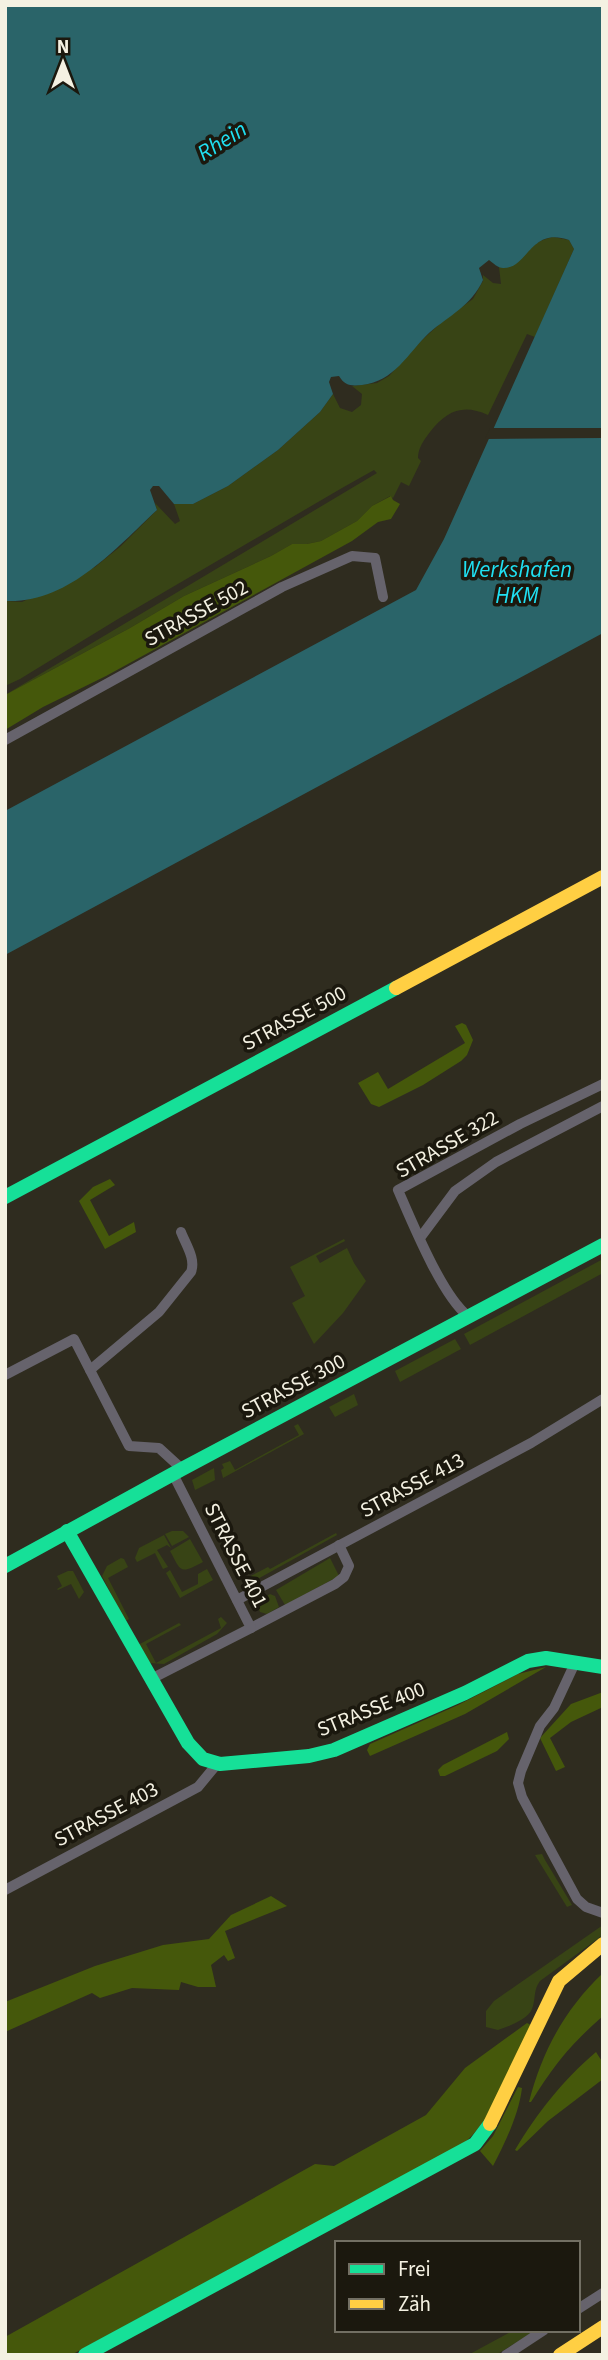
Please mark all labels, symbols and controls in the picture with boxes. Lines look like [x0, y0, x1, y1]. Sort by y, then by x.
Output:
north arrow [28, 28, 98, 98]
text: N [57, 34, 69, 61]
water label: Rhein [191, 113, 253, 169]
water label: Werkshafen HKM [462, 553, 572, 612]
street label: STRASSE 502 [139, 572, 253, 654]
street label: STRASSE 500 [237, 978, 351, 1058]
street label: STRASSE 322 [390, 1102, 504, 1186]
street label: STRASSE 300 [236, 1346, 350, 1426]
street label: STRASSE 413 [355, 1445, 469, 1525]
street label: STRASSE 401 [197, 1497, 275, 1613]
street label: STRASSE 400 [313, 1674, 429, 1744]
street label: STRASSE 403 [49, 1774, 163, 1854]
legend [335, 2241, 580, 2332]
text: Frei [398, 2254, 431, 2284]
text: Zäh [398, 2289, 431, 2319]

